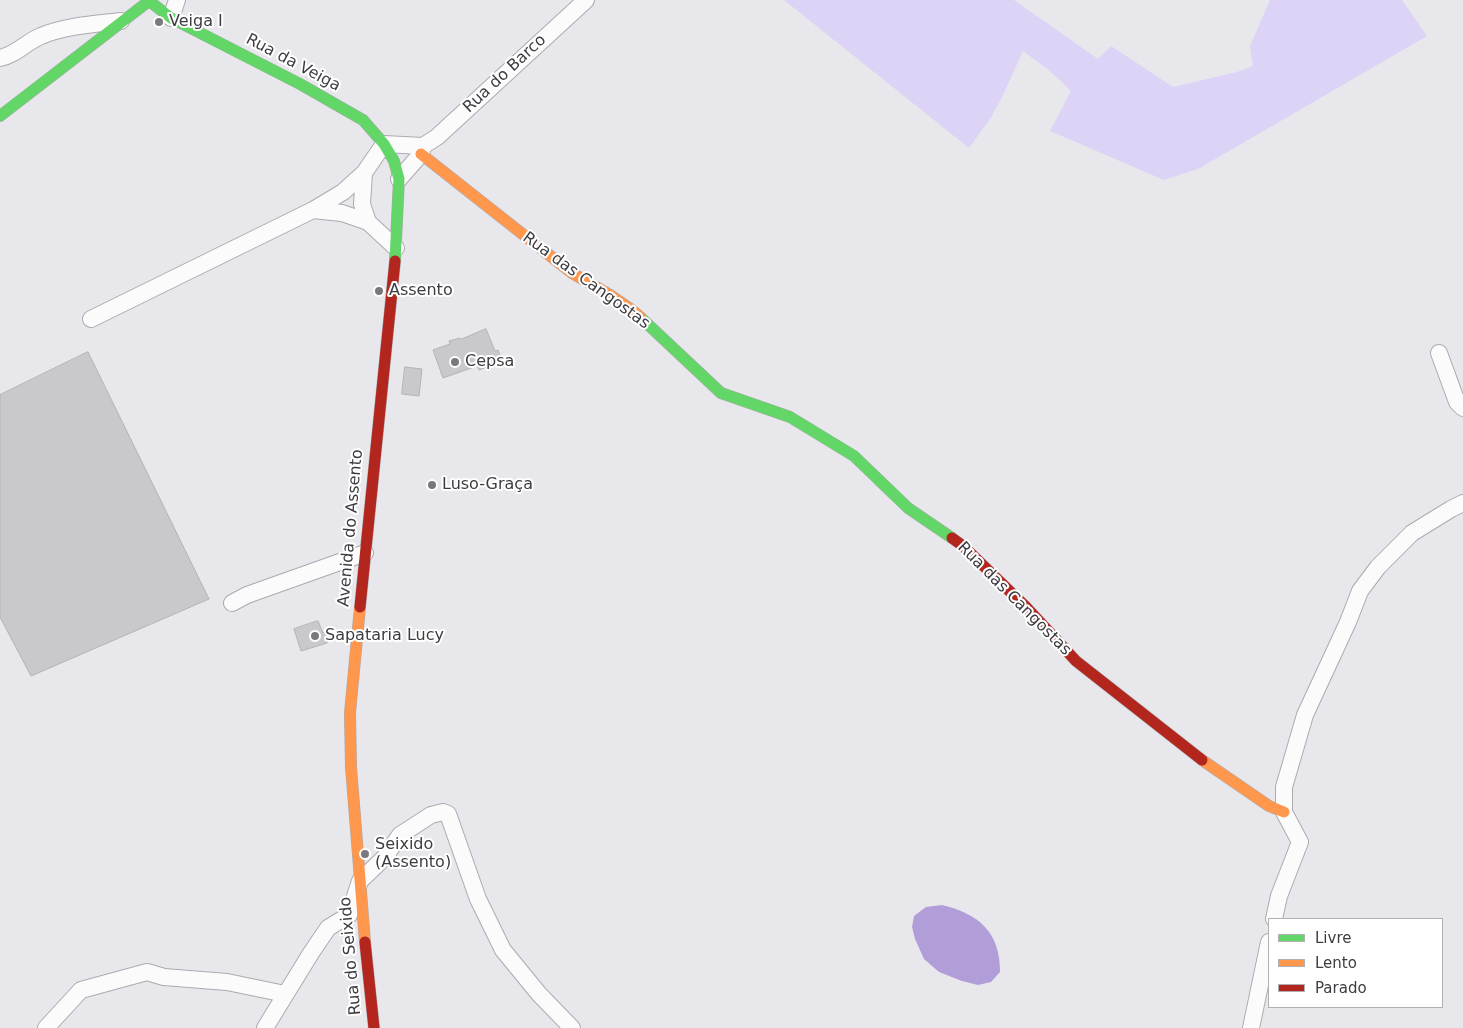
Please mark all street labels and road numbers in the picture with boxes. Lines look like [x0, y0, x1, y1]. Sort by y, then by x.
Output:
street label: Rua da Veiga [242, 30, 344, 96]
street label: Rua do Barco [460, 31, 550, 117]
street label: Rua das Cangostas [519, 228, 653, 334]
street label: Avenida do Assento [335, 449, 367, 607]
street label: Rua das Cangostas [953, 538, 1075, 660]
street label: Rua do Seixido [336, 896, 366, 1016]

